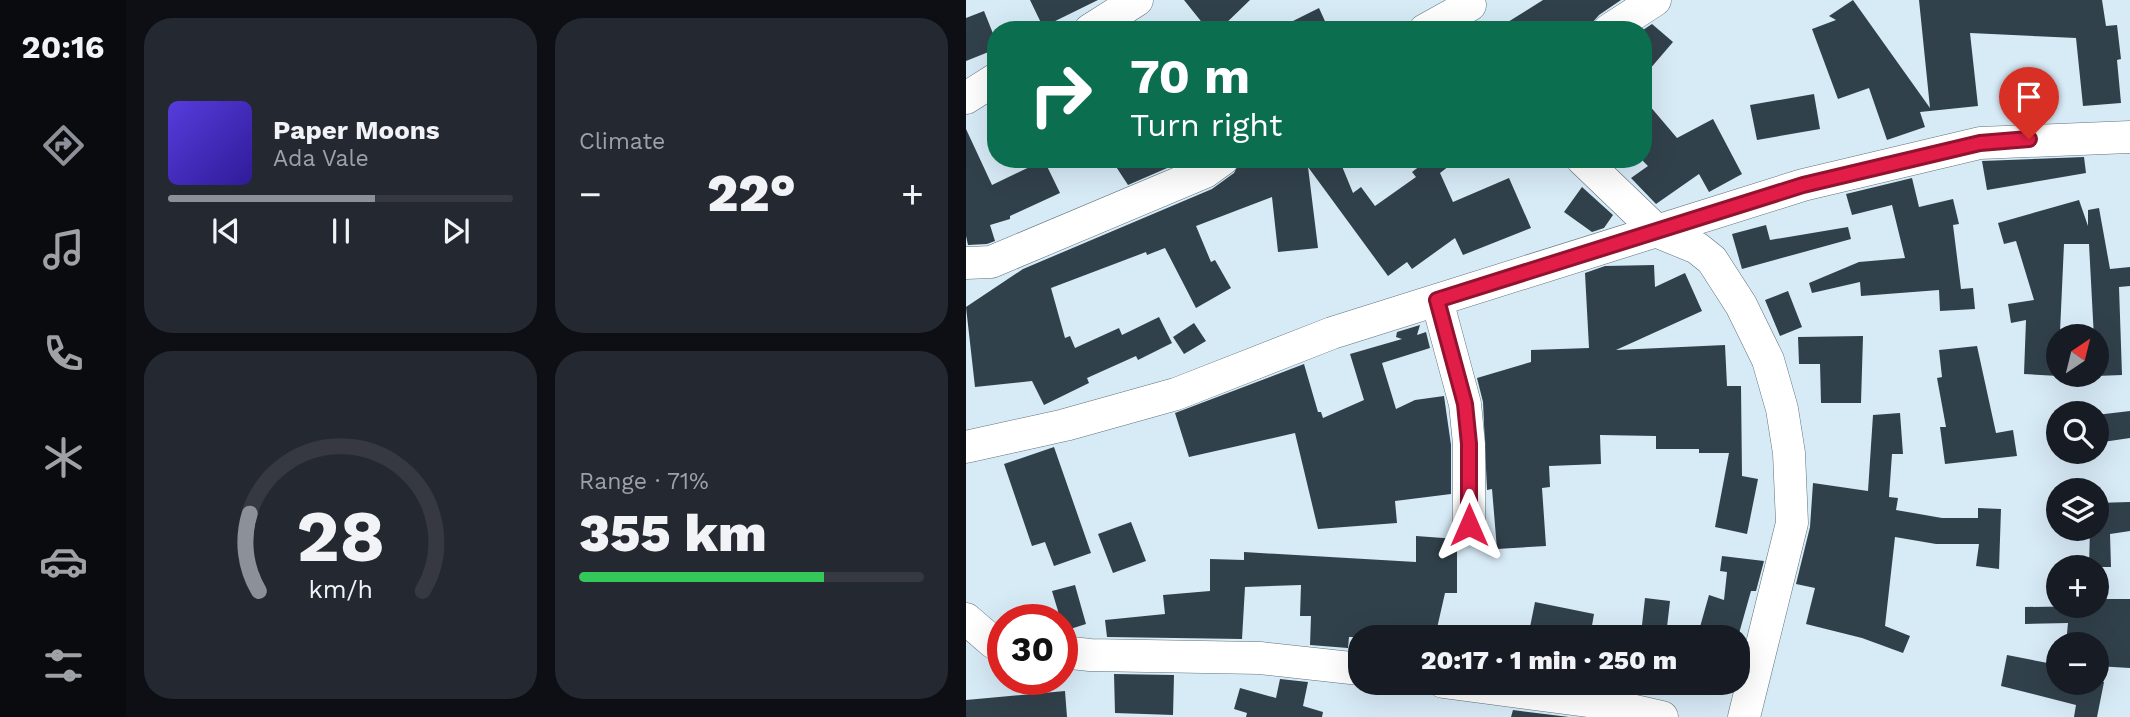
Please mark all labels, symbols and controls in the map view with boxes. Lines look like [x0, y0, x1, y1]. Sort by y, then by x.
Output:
text: 20:16 [22, 28, 104, 66]
text: 70 m [1130, 47, 1250, 105]
icon: right [1015, 49, 1106, 140]
pin [1999, 67, 2059, 139]
icon: arrive [2010, 78, 2048, 116]
text: Turn right [1130, 106, 1282, 144]
text: Paper Moons [273, 115, 440, 145]
icon: directions [39, 121, 88, 170]
text: Climate [579, 128, 665, 155]
text: Ada Vale [273, 145, 369, 172]
text: 22° [707, 163, 796, 224]
text: − [579, 172, 602, 216]
text: + [901, 172, 924, 216]
icon: previous [207, 212, 245, 250]
icon: pause [322, 212, 360, 250]
icon: next [437, 212, 475, 250]
icon: music [39, 225, 88, 274]
north arrow [2046, 324, 2109, 387]
map controls [2046, 324, 2109, 695]
icon: phone [39, 329, 88, 378]
button: search [2046, 401, 2109, 464]
icon: climate [39, 433, 88, 482]
text: Range · 71% [579, 468, 709, 495]
button: layers [2046, 478, 2109, 541]
position arrow [1432, 488, 1506, 562]
text: 28 [296, 493, 385, 579]
text: 355 km [579, 503, 767, 564]
icon: car [39, 537, 88, 586]
button: + [2046, 555, 2109, 618]
text: km/h [308, 575, 373, 604]
speed limit sign: 30 [987, 604, 1078, 695]
button: − [2046, 632, 2109, 695]
icon: filters [39, 641, 88, 690]
text: 20:17 · 1 min · 250 m [1421, 645, 1677, 675]

